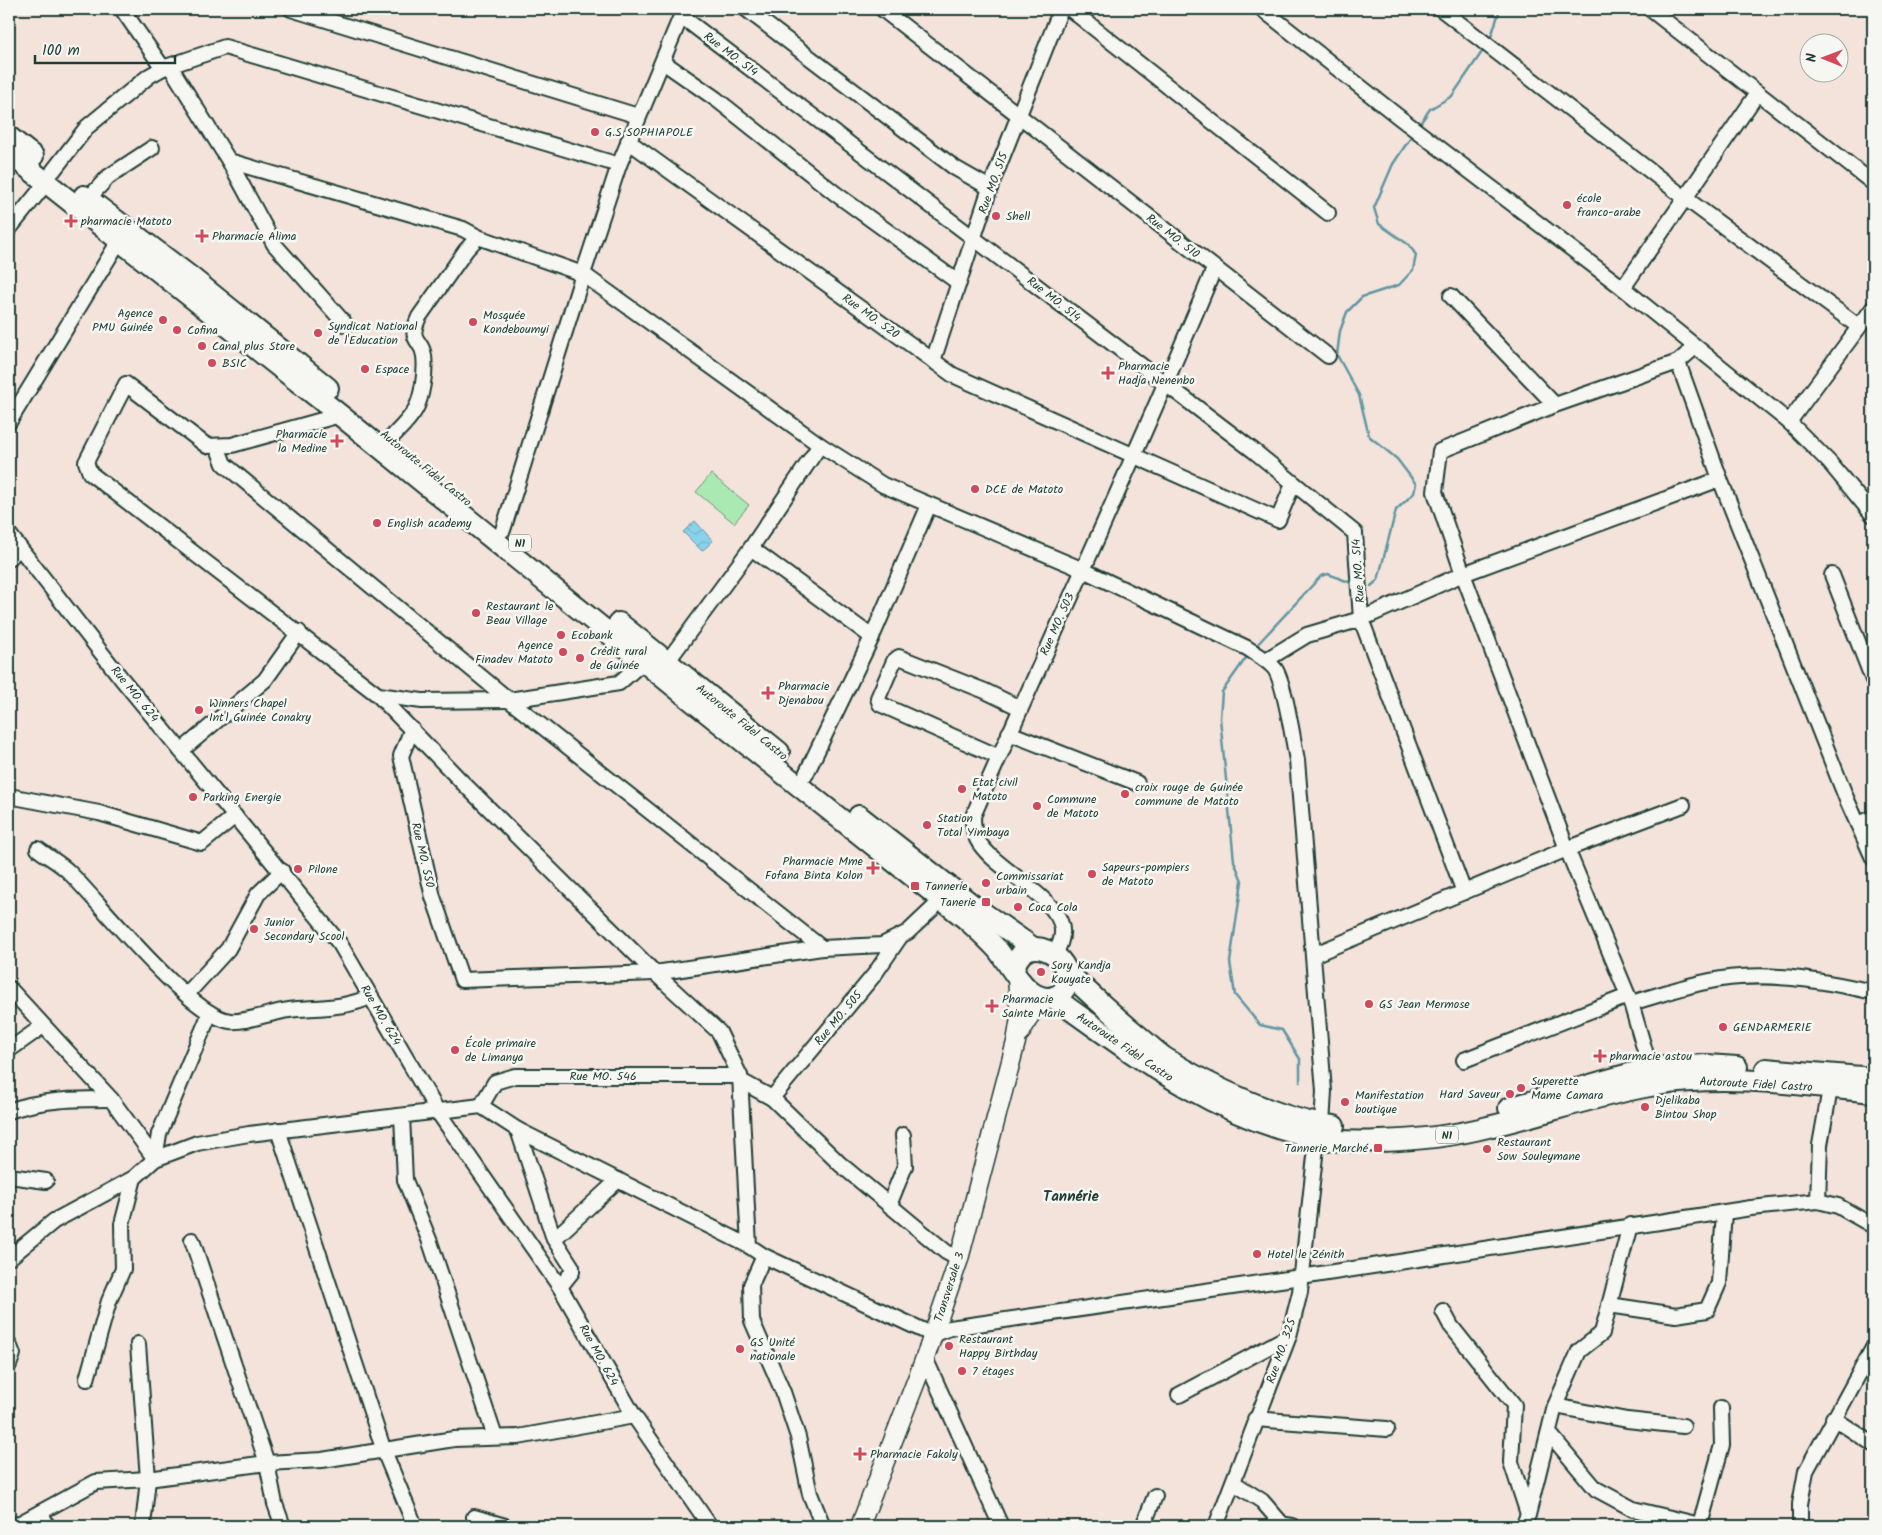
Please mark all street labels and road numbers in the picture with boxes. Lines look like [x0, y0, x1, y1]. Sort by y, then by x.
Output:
street label: Rue MO. 514 [699, 27, 762, 82]
street label: Rue MO. 515 [974, 148, 1014, 217]
street label: Rue MO. 510 [1142, 209, 1204, 263]
street label: Rue MO. 514 [1023, 272, 1085, 327]
street label: Rue MO. 520 [838, 289, 903, 344]
street label: Autoroute Fidel Castro [376, 425, 476, 511]
road number: N1 [509, 534, 531, 552]
street label: Rue MO. 514 [1347, 538, 1370, 604]
street label: Rue MO. 503 [1035, 590, 1080, 659]
street label: Rue MO. 624 [106, 662, 164, 727]
street label: Autoroute Fidel Castro [692, 679, 792, 765]
street label: Rue MO. 550 [406, 821, 439, 890]
street label: Rue MO. 624 [355, 981, 406, 1050]
street label: Rue MO. 505 [810, 986, 868, 1050]
street label: Autoroute Fidel Castro [1072, 1008, 1177, 1087]
street label: Rue MO. 546 [569, 1067, 637, 1086]
street label: Autoroute Fidel Castro [1699, 1072, 1813, 1097]
road number: N1 [1436, 1126, 1458, 1144]
street label: Transversale 3 [929, 1250, 970, 1325]
street label: Rue MO. 325 [1261, 1315, 1302, 1386]
street label: Rue MO. 624 [574, 1321, 623, 1390]

